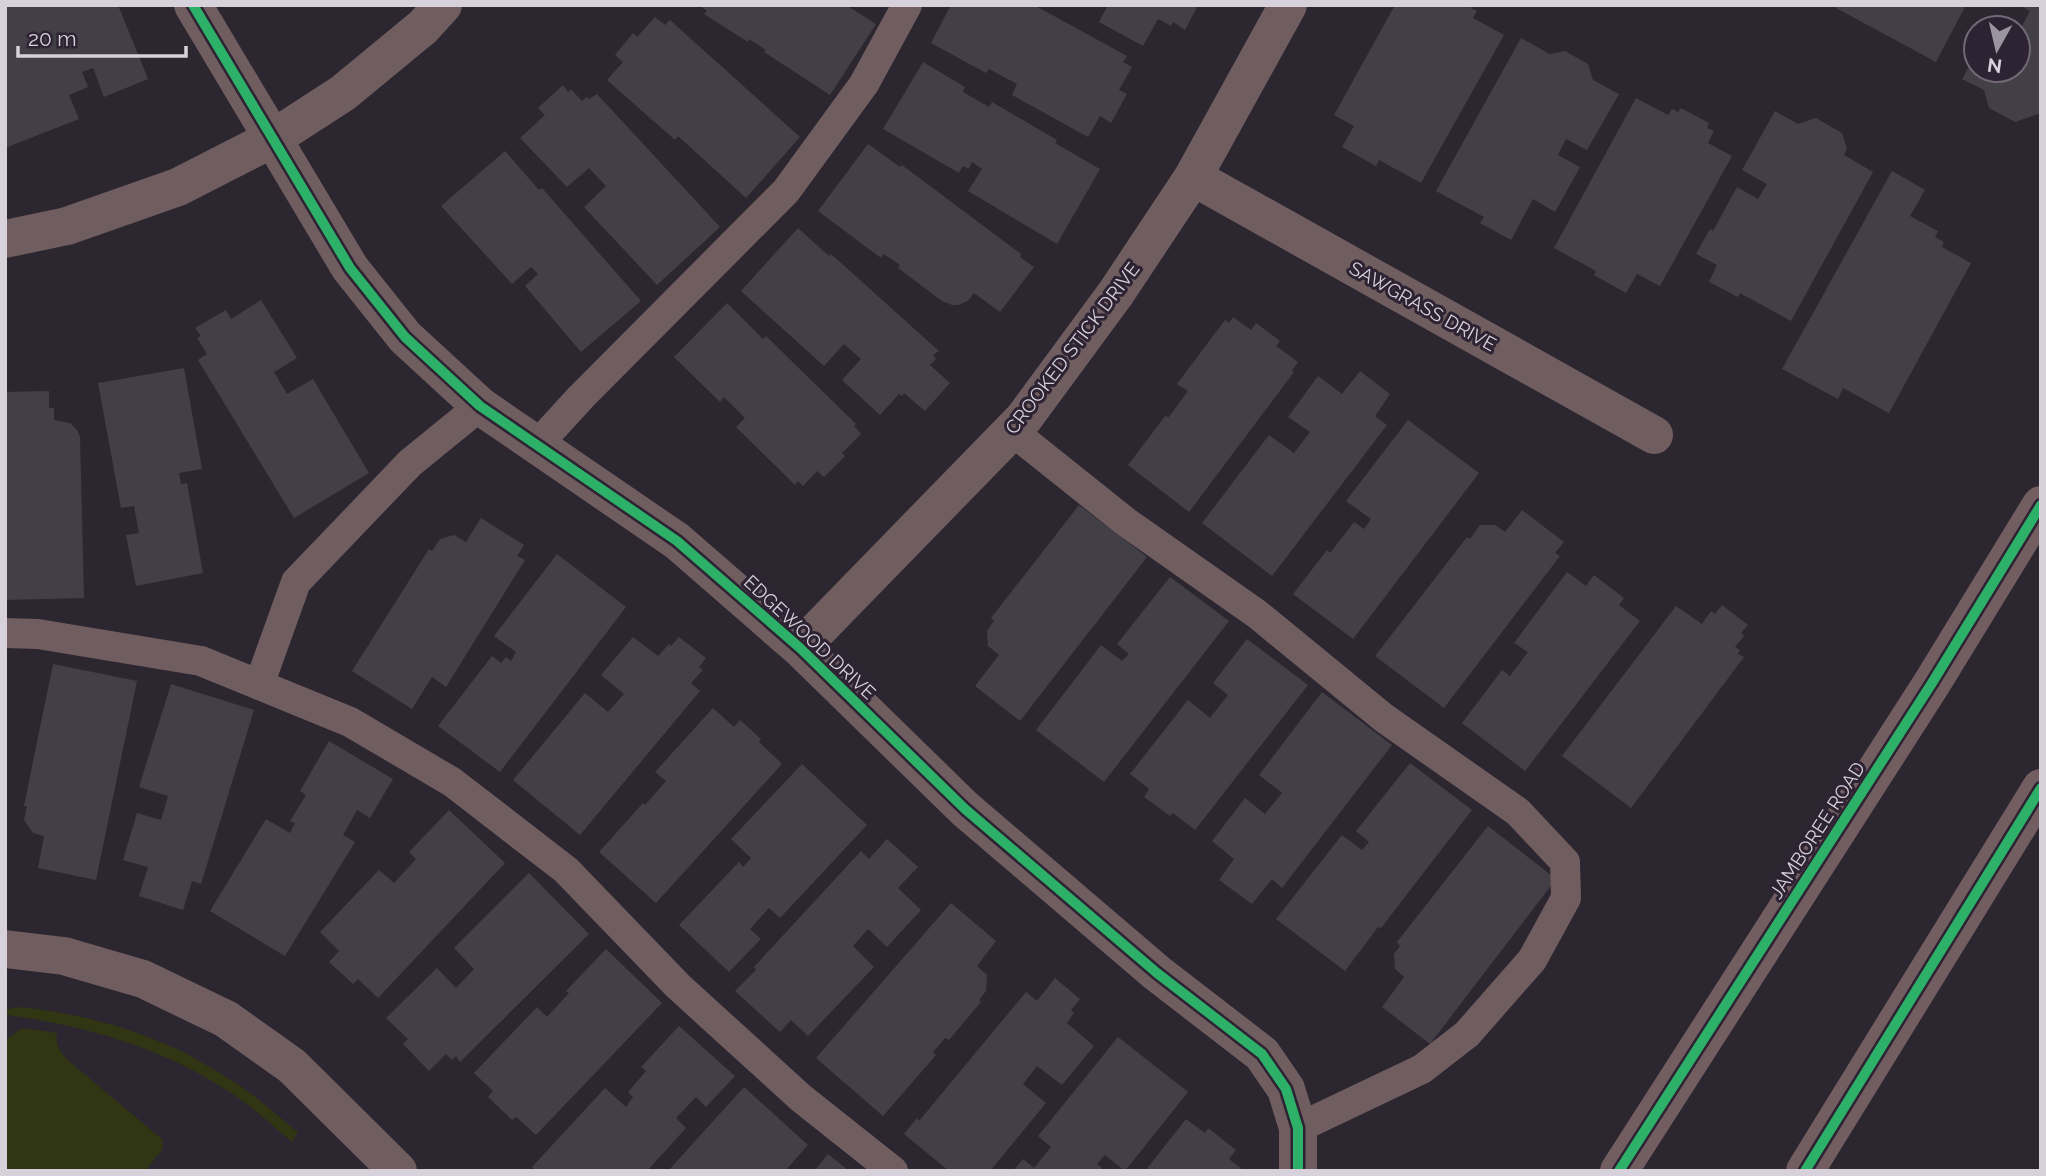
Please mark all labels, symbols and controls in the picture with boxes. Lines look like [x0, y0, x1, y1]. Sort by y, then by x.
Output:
scale bar [18, 14, 186, 58]
north arrow [1962, 14, 2032, 84]
text: 20 m [28, 26, 76, 51]
text: N [1986, 54, 2003, 78]
street label: SAWGRASS DRIVE [1346, 257, 1500, 355]
street label: CROOKED STICK DRIVE [1000, 258, 1144, 438]
street label: EDGEWOOD DRIVE [740, 570, 880, 704]
street label: JAMBOREE ROAD [1765, 758, 1869, 902]

